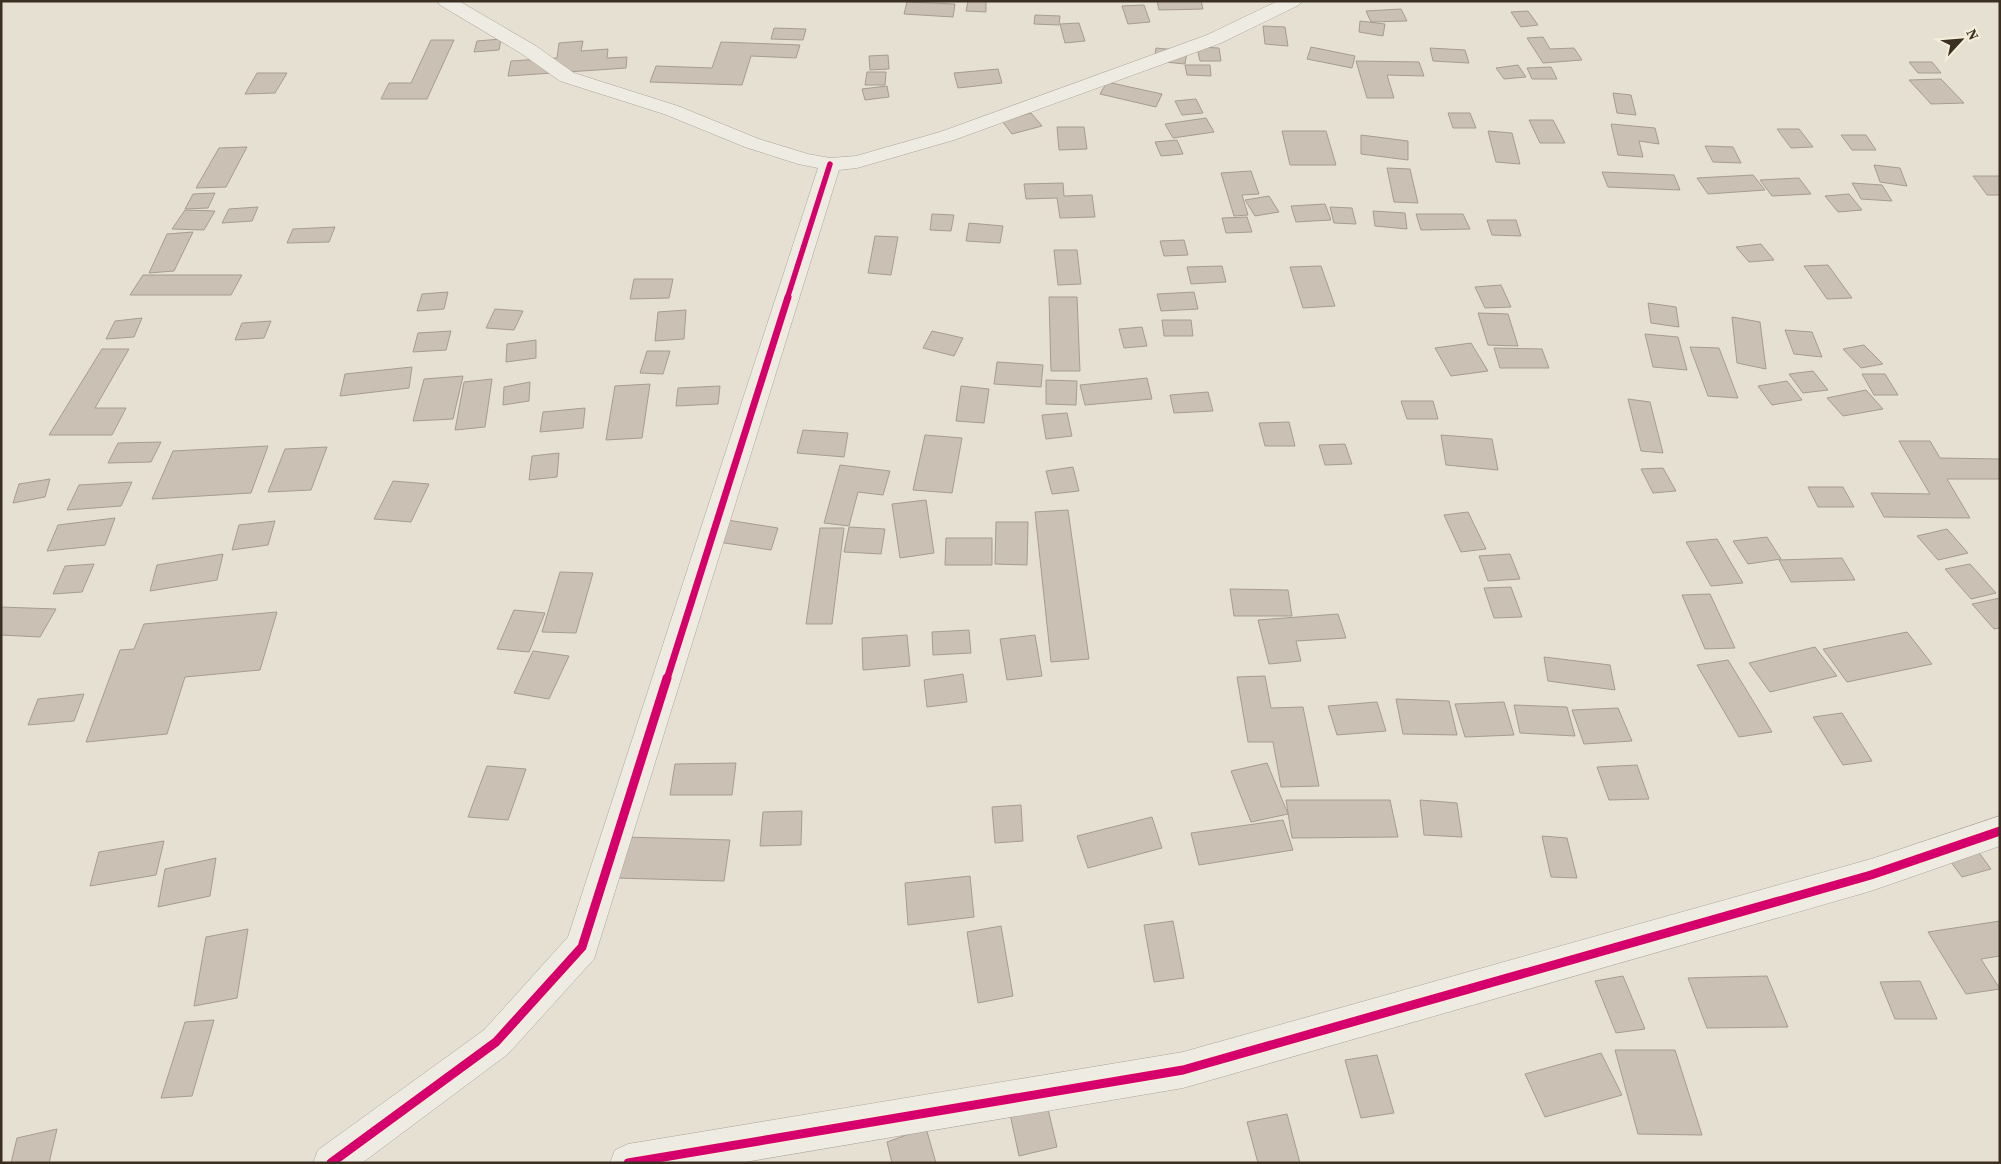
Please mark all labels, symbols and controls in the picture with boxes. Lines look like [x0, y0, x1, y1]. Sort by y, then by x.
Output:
north arrow [1936, 15, 1986, 65]
text: N [1961, 25, 1984, 43]

